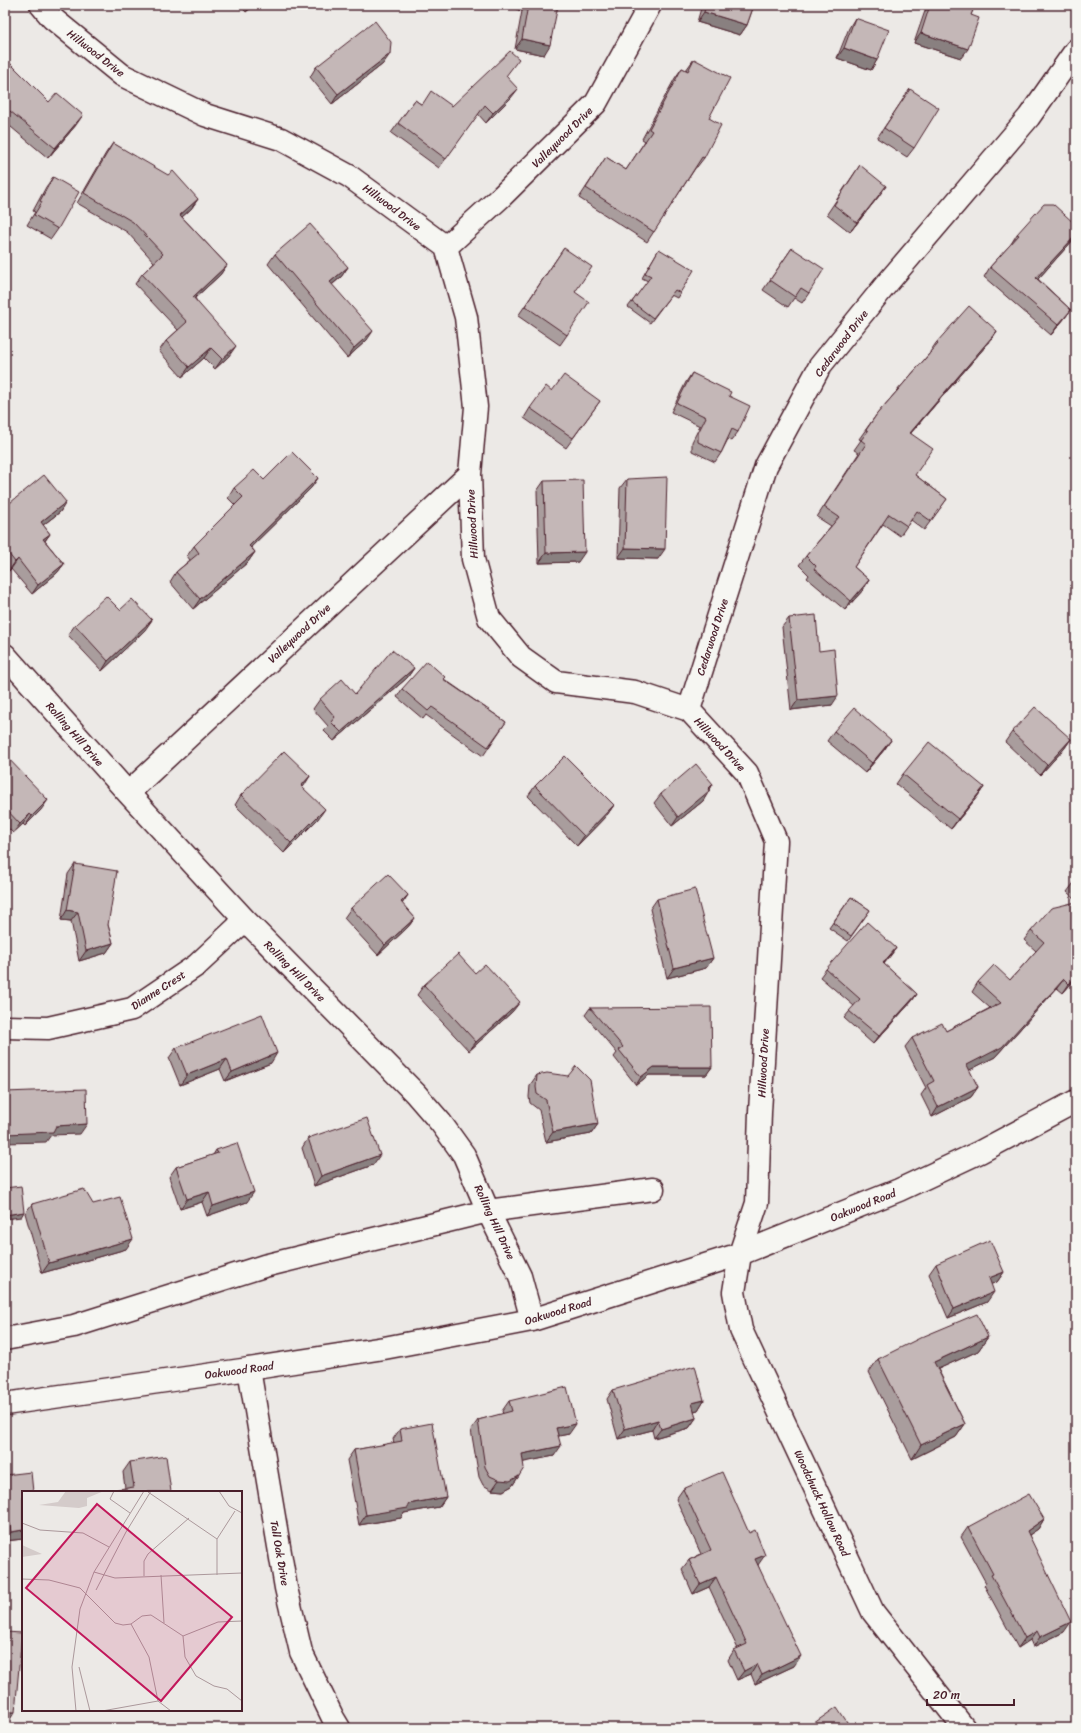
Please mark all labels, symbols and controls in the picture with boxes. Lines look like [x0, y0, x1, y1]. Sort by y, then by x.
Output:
street label: Hillwood Drive [63, 25, 129, 82]
street label: Valleywood Drive [527, 102, 598, 173]
street label: Hillwood Drive [358, 179, 425, 236]
street label: Cedarwood Drive [810, 305, 874, 381]
street label: Hillwood Drive [461, 489, 484, 559]
street label: Cedarwood Drive [691, 595, 734, 678]
street label: Valleywood Drive [263, 598, 336, 668]
street label: Rolling Hill Drive [41, 698, 109, 771]
street label: Hillwood Drive [689, 713, 750, 776]
street label: Rolling Hill Drive [259, 936, 330, 1007]
street label: Dianne Crest [127, 965, 190, 1015]
street label: Hillwood Drive [752, 1028, 775, 1098]
street label: Rolling Hill Drive [469, 1182, 520, 1263]
street label: Oakwood Road [827, 1183, 900, 1227]
street label: Oakwood Road [522, 1292, 595, 1331]
street label: Oakwood Road [203, 1356, 276, 1385]
street label: Woodchuck Hollow Road [788, 1447, 855, 1561]
inset map [22, 1491, 242, 1711]
street label: Tall Oak Drive [264, 1519, 295, 1588]
scale bar [927, 1681, 1014, 1707]
text: 20 m [933, 1684, 960, 1706]

